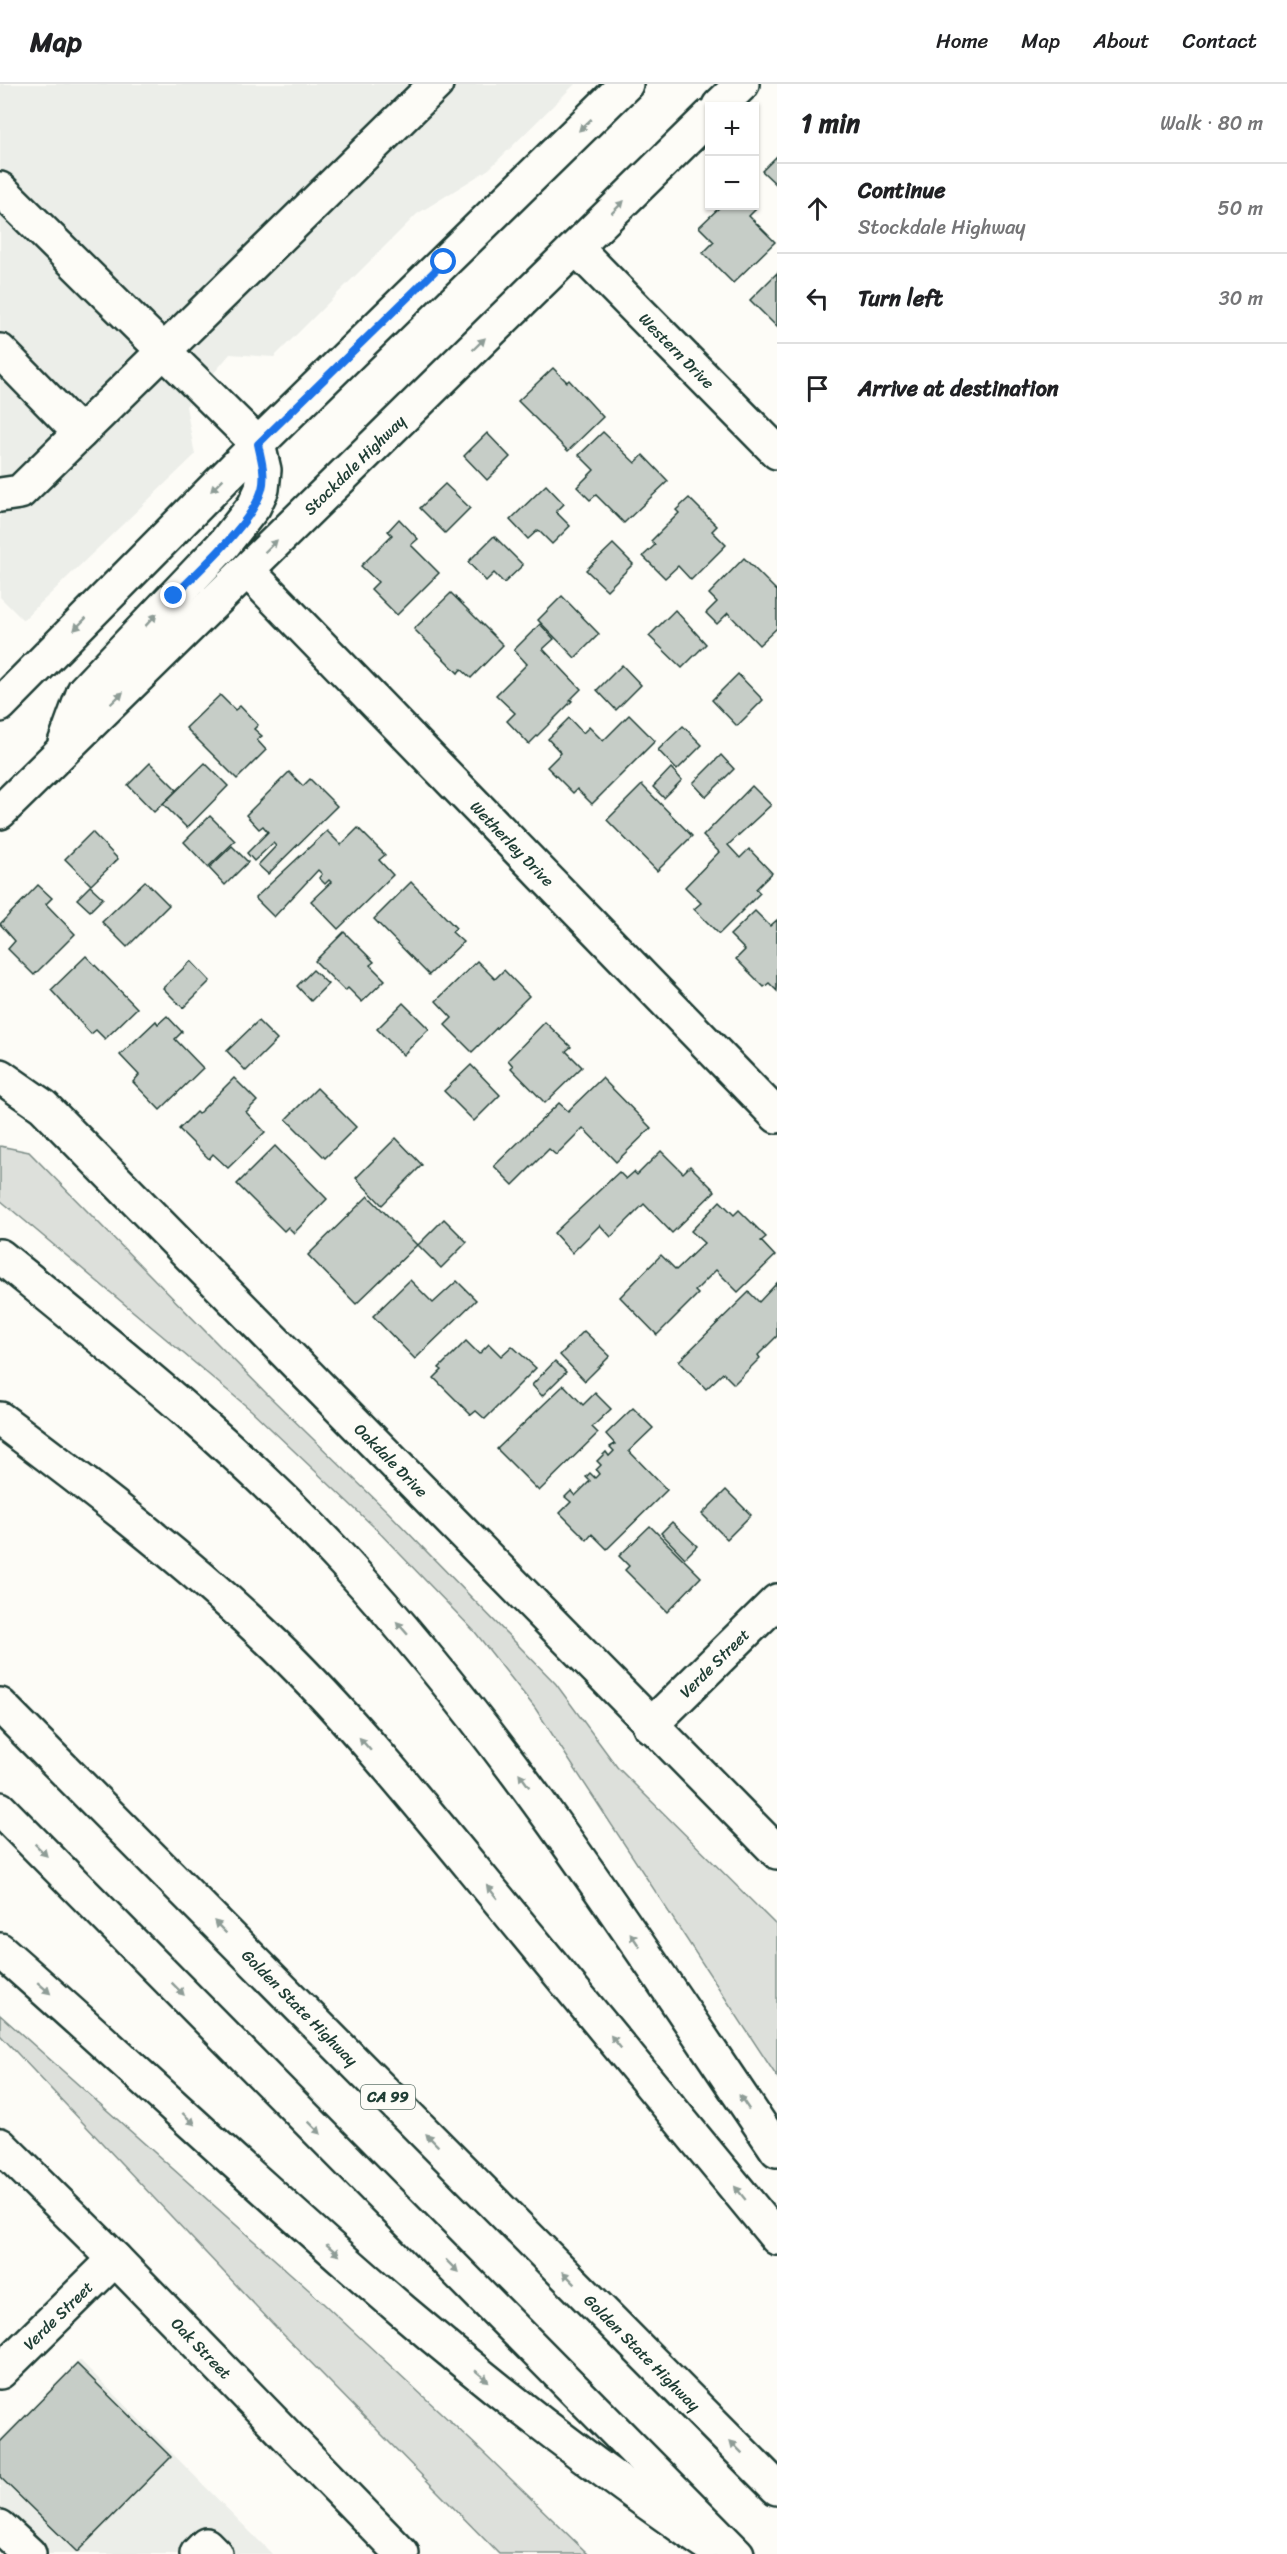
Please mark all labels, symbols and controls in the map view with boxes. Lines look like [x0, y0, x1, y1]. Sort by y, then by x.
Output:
text: Map [30, 17, 82, 66]
text: Home [936, 22, 988, 60]
text: Map [1021, 22, 1060, 60]
text: About [1093, 22, 1150, 60]
text: Contact [1183, 22, 1257, 60]
text: 1 min [801, 100, 860, 146]
map controls [705, 102, 759, 210]
button: + [705, 102, 759, 156]
text: Walk · 80 m [1160, 106, 1263, 141]
one-way arrow [577, 118, 592, 132]
button: − [705, 156, 759, 210]
text: Continue [858, 171, 946, 210]
text: 50 m [1218, 191, 1263, 226]
icon: ahead [801, 192, 834, 225]
one-way arrow [610, 201, 624, 215]
text: Stockdale Highway [858, 210, 1026, 245]
route start [430, 248, 456, 274]
text: Turn left [858, 279, 943, 318]
text: 30 m [1219, 281, 1263, 316]
icon: left [801, 282, 834, 315]
street label: Western Drive [632, 306, 722, 396]
one-way arrow [471, 337, 485, 351]
text: Arrive at destination [858, 369, 1059, 408]
icon: arrive [801, 372, 834, 405]
street label: Stockdale Highway [296, 407, 413, 522]
one-way arrow [210, 478, 224, 492]
one-way arrow [264, 540, 278, 554]
route end [160, 582, 186, 608]
one-way arrow [144, 613, 157, 628]
one-way arrow [73, 617, 87, 631]
one-way arrow [109, 691, 123, 705]
street label: Wetherley Drive [463, 794, 561, 894]
street label: Oakdale Drive [347, 1416, 435, 1505]
one-way arrow [396, 1621, 409, 1636]
street label: Verde Street [672, 1621, 757, 1705]
one-way arrow [359, 1737, 372, 1752]
one-way arrow [518, 1773, 530, 1788]
one-way arrow [34, 1843, 48, 1858]
one-way arrow [485, 1884, 498, 1900]
one-way arrow [213, 1920, 228, 1934]
one-way arrow [630, 1932, 641, 1948]
street label: Golden State Highway [234, 1942, 366, 2074]
one-way arrow [36, 1981, 51, 1994]
one-way arrow [171, 1982, 185, 1996]
one-way arrow [610, 2035, 622, 2050]
road number: CA 99 [361, 2085, 415, 2109]
one-way arrow [738, 2094, 750, 2110]
one-way arrow [181, 2112, 196, 2125]
one-way arrow [308, 2120, 322, 2134]
one-way arrow [424, 2133, 439, 2147]
one-way arrow [733, 2185, 746, 2201]
one-way arrow [325, 2243, 340, 2256]
one-way arrow [445, 2259, 459, 2273]
one-way arrow [562, 2271, 576, 2286]
street label: Verde Street [16, 2274, 100, 2357]
street label: Golden State Highway [577, 2287, 708, 2419]
street label: Oak Street [164, 2310, 239, 2386]
one-way arrow [474, 2369, 490, 2382]
one-way arrow [729, 2440, 743, 2454]

